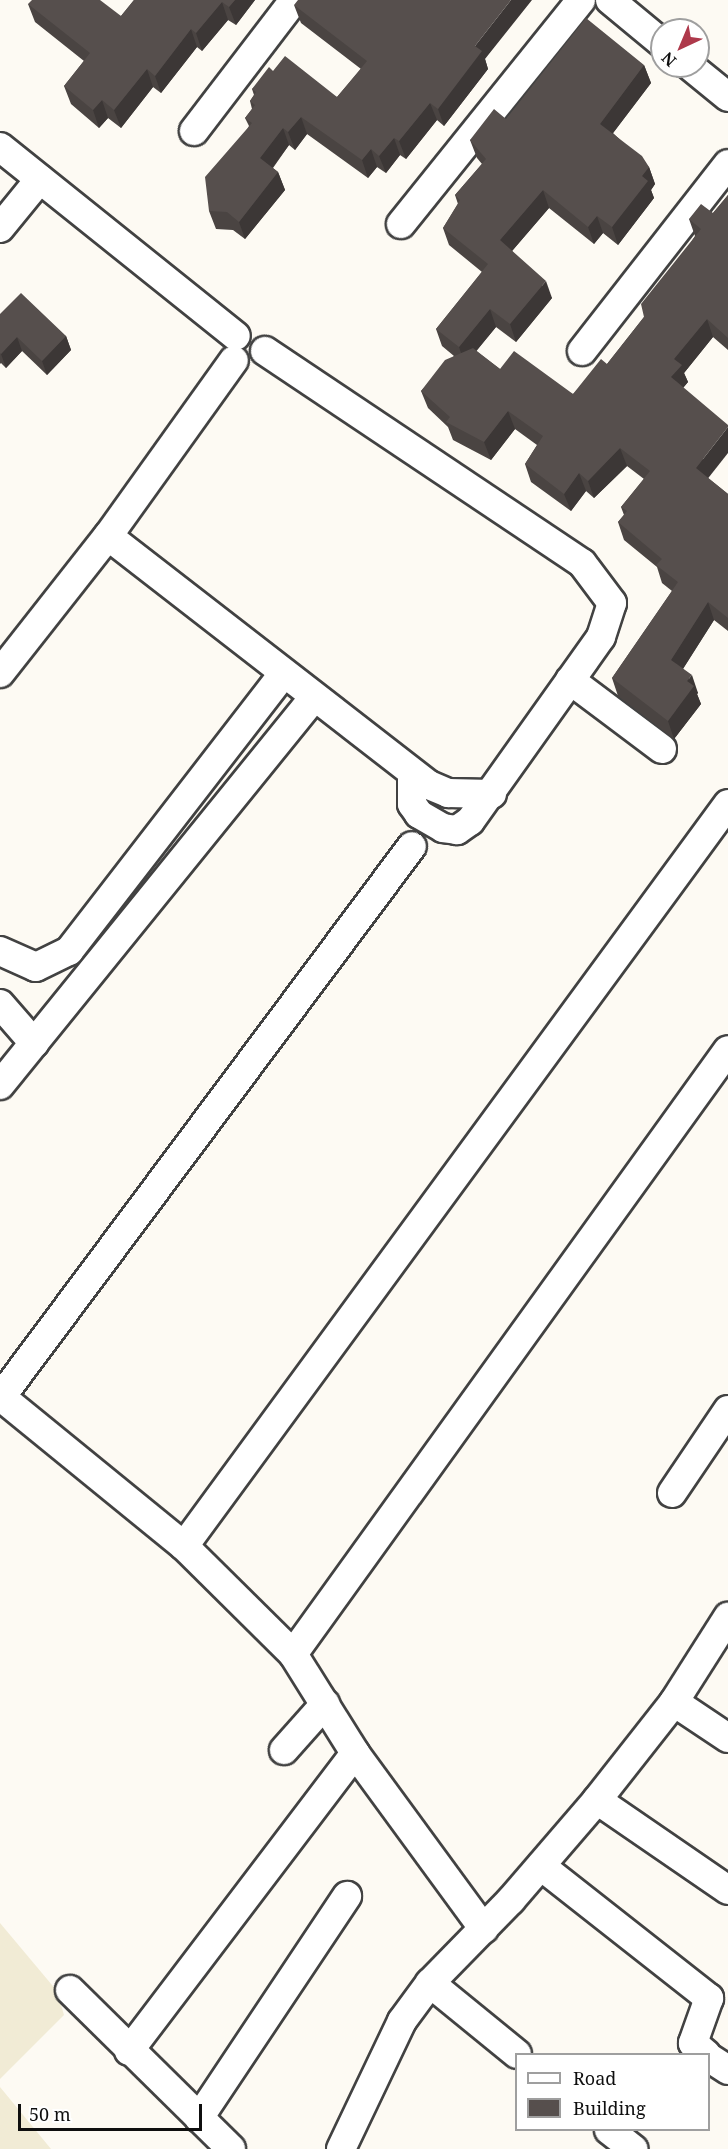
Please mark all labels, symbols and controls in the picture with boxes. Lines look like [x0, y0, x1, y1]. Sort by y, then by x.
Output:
north arrow [650, 18, 710, 78]
text: N [657, 47, 681, 72]
legend [515, 2053, 710, 2131]
text: Road [573, 2066, 616, 2090]
scale bar [21, 2092, 206, 2130]
text: Building [573, 2096, 646, 2120]
text: 50 m [29, 2102, 71, 2126]

